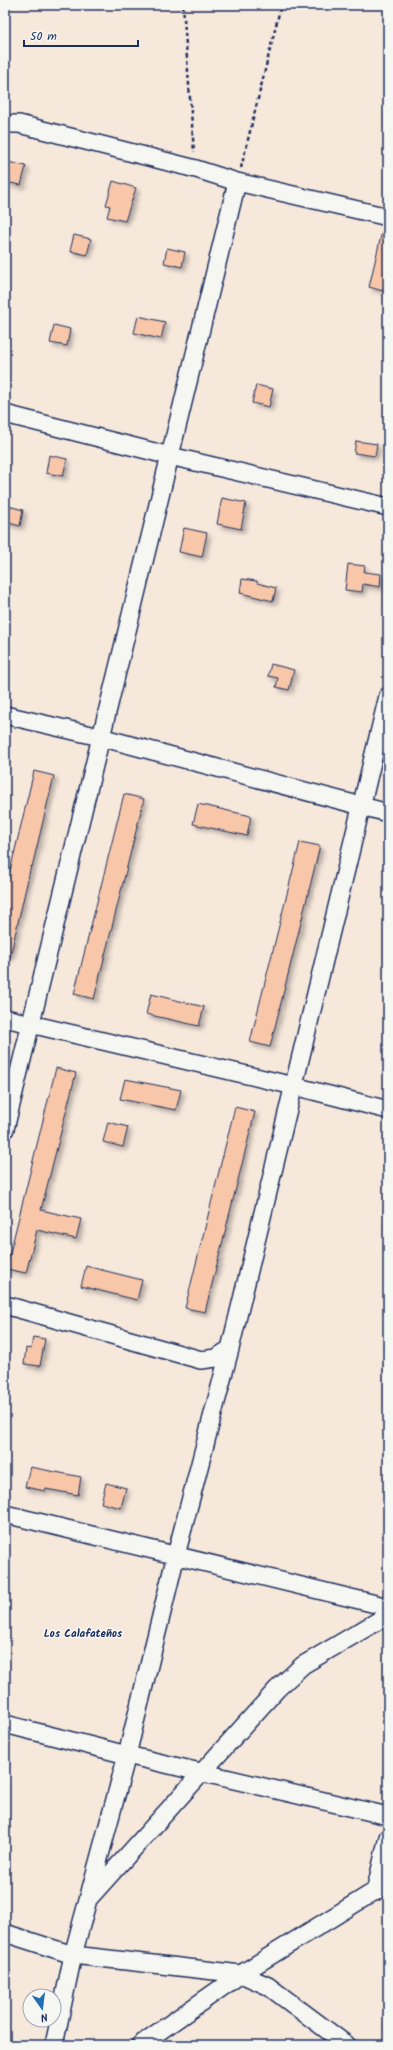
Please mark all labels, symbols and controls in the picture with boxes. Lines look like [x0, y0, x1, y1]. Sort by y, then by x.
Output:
scale bar [24, 22, 138, 48]
text: 50 m [30, 27, 57, 46]
district label: Los Calafateños [44, 1625, 123, 1643]
north arrow [22, 1988, 62, 2028]
text: N [39, 2007, 50, 2026]

